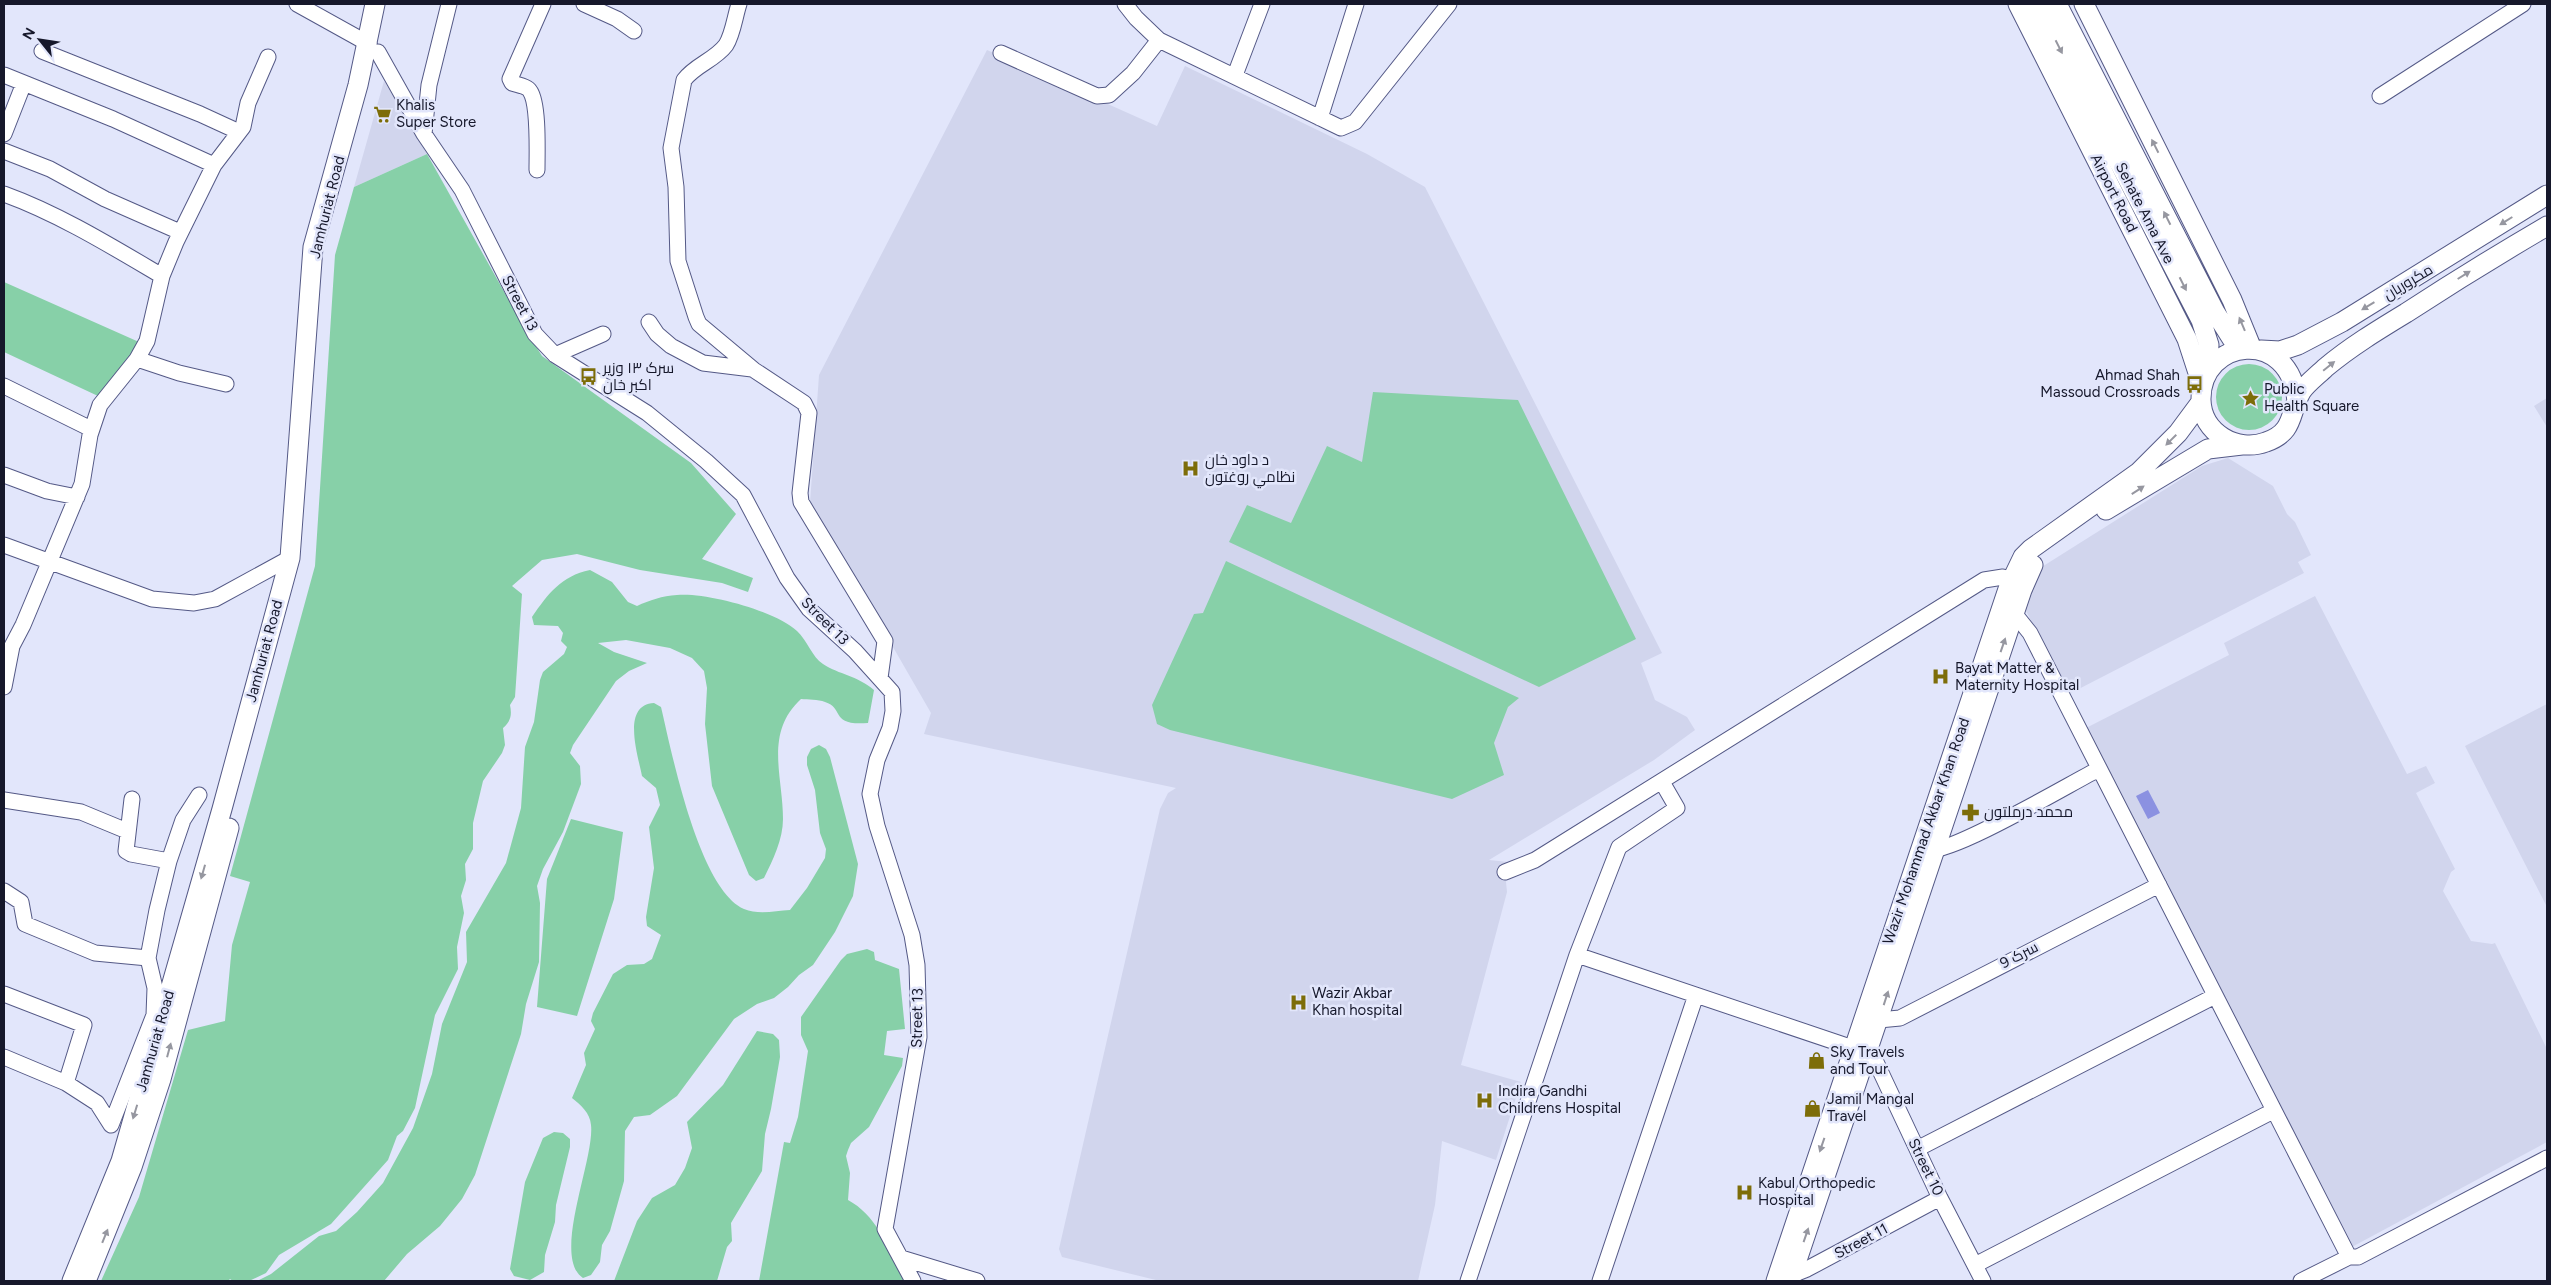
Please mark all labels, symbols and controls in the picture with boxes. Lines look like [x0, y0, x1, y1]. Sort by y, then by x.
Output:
north arrow [15, 15, 65, 65]
text: N [19, 25, 39, 43]
one-way arrow [2055, 40, 2063, 54]
place label: Khalis Super Store [396, 96, 476, 131]
supermarket icon: Khalis Super Store [372, 104, 392, 124]
one-way arrow [2151, 139, 2159, 154]
street label: Airport Road [2087, 151, 2141, 235]
street label: Jamhuriat Road [306, 154, 348, 260]
street label: Sehate Ama Ave [2112, 159, 2178, 267]
one-way arrow [2163, 211, 2171, 225]
one-way arrow [2499, 217, 2513, 226]
street label: مکروریان [2380, 260, 2437, 305]
one-way arrow [2457, 271, 2470, 280]
street label: Street 13 [498, 272, 542, 334]
one-way arrow [2179, 277, 2187, 292]
one-way arrow [2361, 302, 2374, 311]
one-way arrow [2238, 317, 2246, 331]
place label: سرک ۱۳ وزیر اکبر خان [602, 359, 674, 395]
one-way arrow [2322, 360, 2335, 371]
place label: Ahmad Shah Massoud Crossroads [2040, 366, 2180, 401]
bus stop icon: سرک ۱۳ وزیر اکبر خان [579, 367, 599, 387]
bus stop icon: Ahmad Shah Massoud Crossroads [2184, 374, 2204, 394]
place label: Public Health Square [2264, 380, 2359, 415]
place icon: Public Health Square [2240, 388, 2260, 408]
one-way arrow [2165, 434, 2177, 446]
place label: د داود خان نظامي روغتون [1205, 451, 1295, 489]
hospital icon: د داود خان نظامي روغتون [1181, 459, 1201, 479]
one-way arrow [2131, 485, 2144, 495]
street label: Street 13 [797, 593, 853, 649]
street label: Jamhuriat Road [242, 598, 286, 704]
one-way arrow [2000, 637, 2008, 652]
place label: Bayat Matter & Maternity Hospital [1955, 659, 2079, 694]
hospital icon: Bayat Matter & Maternity Hospital [1931, 667, 1951, 687]
street label: Wazir Mohammad Akbar Khan Road [1879, 715, 1973, 947]
pharmacy icon: محمد درملتون [1960, 802, 1980, 822]
place label: محمد درملتون [1984, 803, 2073, 822]
one-way arrow [199, 865, 207, 880]
street label: سرک 9 [1997, 938, 2041, 972]
place label: Wazir Akbar Khan hospital [1312, 984, 1402, 1019]
street label: Jamhuriat Road [132, 988, 178, 1094]
street label: Street 13 [907, 988, 927, 1048]
one-way arrow [1883, 991, 1890, 1006]
hospital icon: Wazir Akbar Khan hospital [1288, 992, 1308, 1012]
one-way arrow [166, 1042, 174, 1057]
place label: Sky Travels and Tour [1830, 1043, 1904, 1078]
shop icon: Sky Travels and Tour [1806, 1051, 1826, 1071]
place label: Indira Gandhi Childrens Hospital [1498, 1082, 1621, 1117]
hospital icon: Indira Gandhi Childrens Hospital [1474, 1090, 1494, 1110]
place label: Jamil Mangal Travel [1827, 1090, 1914, 1125]
shop icon: Jamil Mangal Travel [1803, 1098, 1823, 1118]
one-way arrow [131, 1105, 139, 1120]
street label: Street 10 [1904, 1135, 1948, 1199]
one-way arrow [1817, 1138, 1825, 1153]
place label: Kabul Orthopedic Hospital [1758, 1174, 1876, 1209]
hospital icon: Kabul Orthopedic Hospital [1734, 1182, 1754, 1202]
street label: Street 11 [1831, 1219, 1891, 1263]
one-way arrow [1802, 1227, 1810, 1242]
one-way arrow [101, 1229, 109, 1243]

